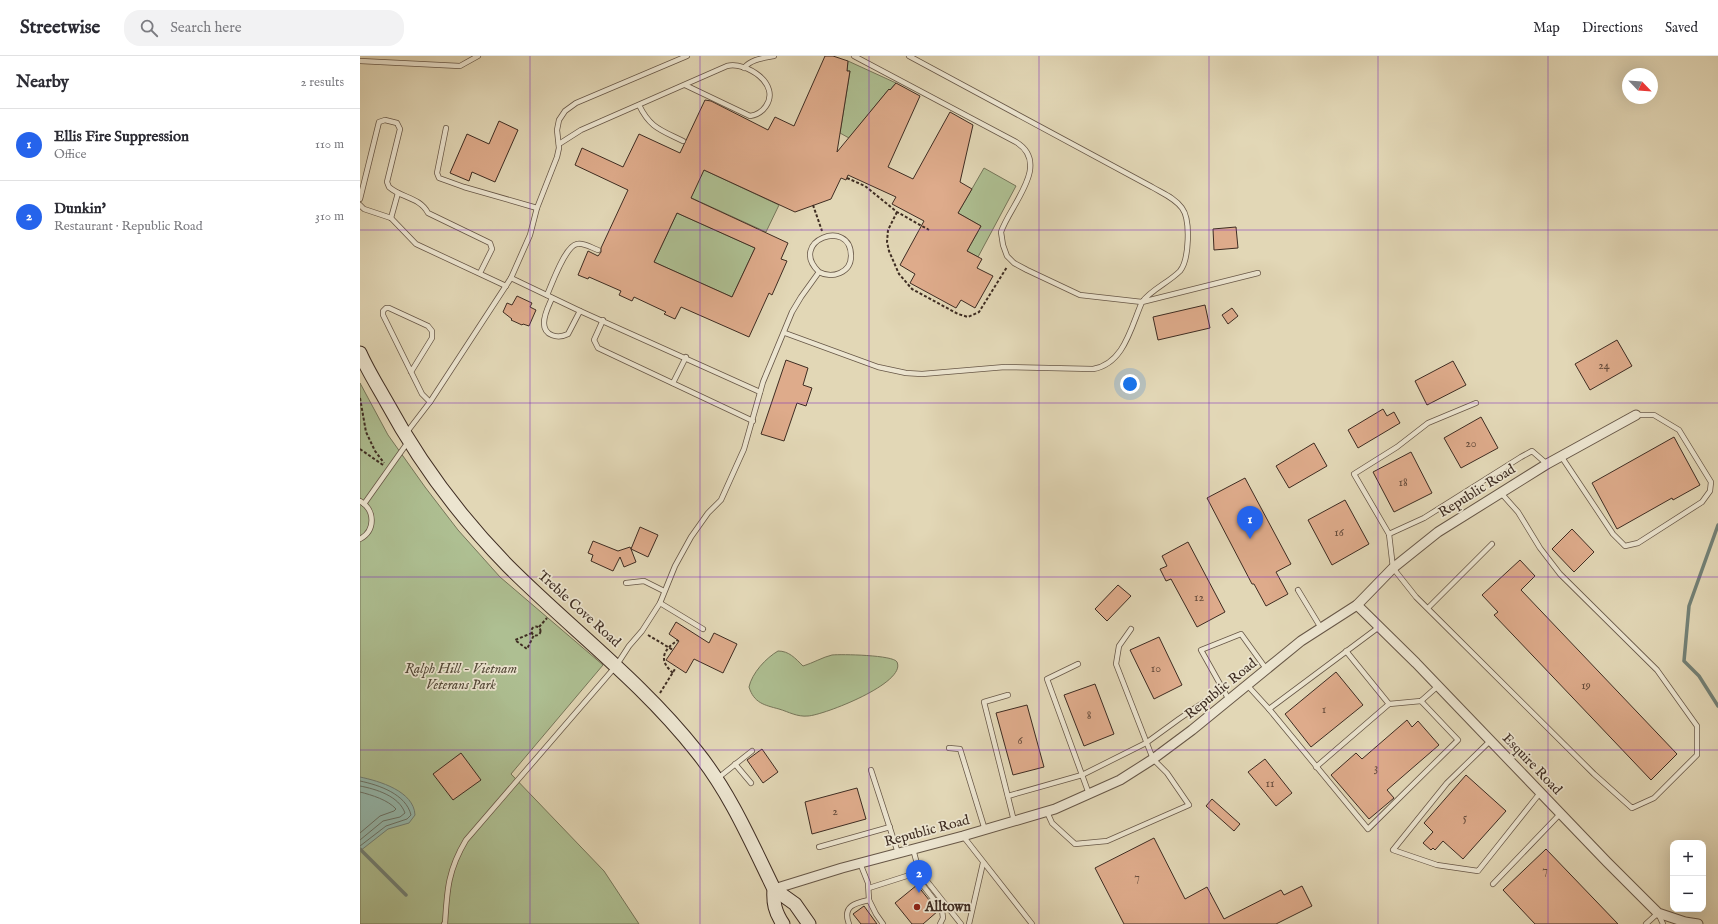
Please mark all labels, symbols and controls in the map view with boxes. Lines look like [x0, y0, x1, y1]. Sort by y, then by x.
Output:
search box [124, 10, 404, 46]
text: Streetwise [20, 16, 100, 40]
icon: search [138, 17, 160, 39]
text: Search here [170, 18, 242, 37]
text: Map [1533, 19, 1560, 37]
text: Directions [1582, 19, 1643, 37]
text: Saved [1665, 19, 1698, 37]
north arrow [1622, 68, 1658, 104]
text: Nearby [16, 72, 69, 93]
text: 2 results [300, 74, 344, 91]
text: Ellis Fire Suppression [54, 127, 189, 146]
text: 1 [27, 136, 31, 153]
text: 110 m [315, 136, 344, 153]
text: Office [54, 146, 86, 163]
text: Dunkin' [54, 199, 106, 218]
text: 2 [26, 208, 32, 225]
text: 310 m [315, 208, 344, 225]
text: Restaurant · Republic Road [54, 218, 203, 235]
house number: 24 [1598, 358, 1610, 373]
your location [1120, 374, 1140, 394]
house number: 20 [1465, 436, 1477, 451]
street label: Republic Road [1435, 460, 1519, 522]
house number: 18 [1398, 475, 1408, 490]
pin: 1 [1237, 506, 1263, 539]
house number: 16 [1334, 525, 1345, 540]
street label: Treble Cove Road [534, 567, 625, 652]
house number: 12 [1194, 590, 1204, 605]
street label: Republic Road [1181, 654, 1261, 724]
park label: Ralph Hill - Vietnam Veterans Park [405, 660, 517, 694]
house number: 10 [1151, 661, 1161, 676]
house number: 19 [1581, 678, 1591, 693]
house number: 1 [1322, 702, 1326, 717]
house number: 8 [1087, 708, 1092, 723]
street label: Esquire Road [1498, 729, 1566, 799]
house number: 6 [1017, 733, 1023, 748]
house number: 3 [1374, 760, 1378, 775]
house number: 11 [1266, 776, 1274, 791]
house number: 2 [832, 804, 838, 819]
house number: 5 [1463, 810, 1468, 825]
street label: Republic Road [882, 811, 972, 851]
map controls [1670, 840, 1706, 912]
button: + [1670, 840, 1706, 876]
pin: 2 [906, 860, 932, 893]
house number: 7 [1542, 863, 1548, 878]
house number: 7 [1134, 870, 1140, 885]
button: − [1670, 876, 1706, 912]
place label: Alltown [924, 898, 971, 916]
marker: Alltown [912, 902, 922, 912]

